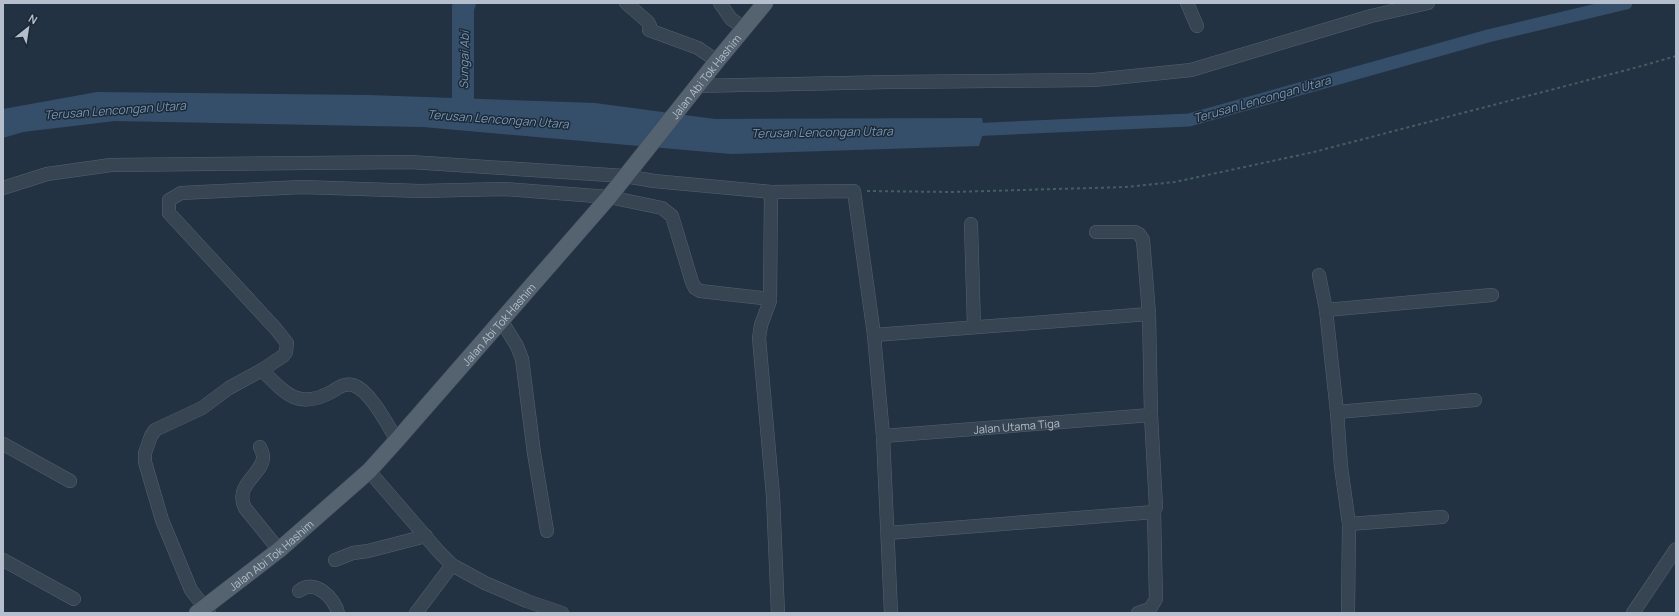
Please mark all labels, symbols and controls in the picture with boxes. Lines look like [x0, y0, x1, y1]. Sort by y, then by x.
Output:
north arrow [8, 8, 48, 48]
text: N [26, 10, 41, 27]
water label: Sungai Abi [455, 29, 473, 89]
street label: Jalan Abi Tok Hashim [667, 31, 744, 122]
water label: Terusan Lencongan Utara [1191, 71, 1334, 127]
water label: Terusan Lencongan Utara [44, 96, 188, 123]
water label: Terusan Lencongan Utara [427, 106, 571, 133]
water label: Terusan Lencongan Utara [751, 122, 894, 142]
street label: Jalan Abi Tok Hashim [458, 280, 538, 368]
street label: Jalan Utama Tiga [973, 415, 1060, 436]
street label: Jalan Abi Tok Hashim [225, 516, 316, 594]

